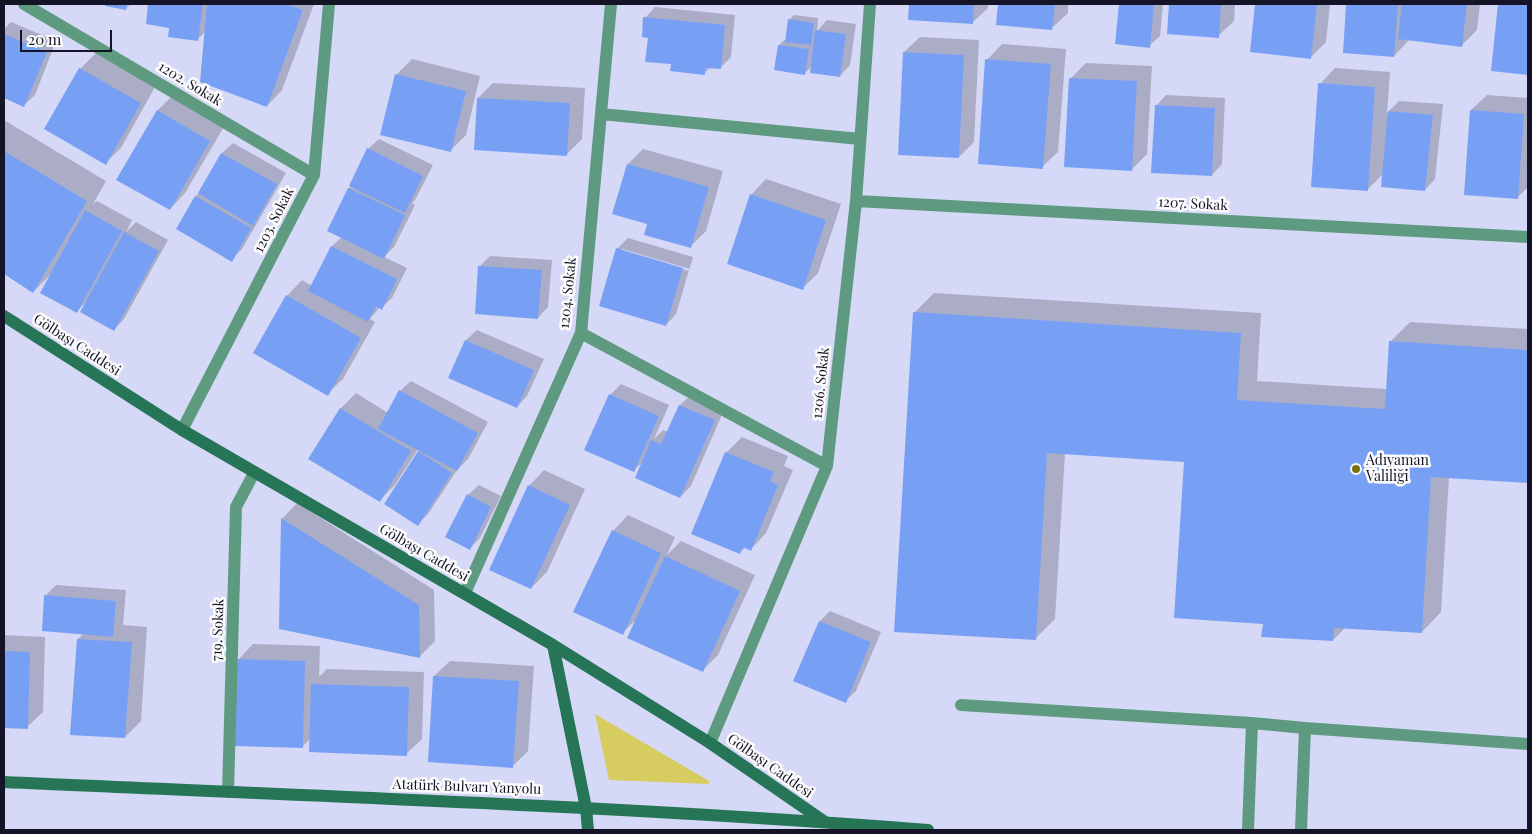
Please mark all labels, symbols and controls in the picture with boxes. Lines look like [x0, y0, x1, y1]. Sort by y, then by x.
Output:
scale bar [22, 20, 115, 52]
text: 20 m [28, 29, 61, 49]
street label: 1202. Sokak [155, 58, 225, 110]
street label: 1203. Sokak [250, 185, 298, 255]
street label: 1207. Sokak [1158, 194, 1228, 214]
street label: 1204. Sokak [556, 257, 580, 329]
street label: Gölbaşı Caddesi [30, 311, 124, 379]
street label: 1206. Sokak [809, 346, 833, 420]
place label: Adıyaman Valiliği [1366, 453, 1429, 486]
marker: Adıyaman Valiliği [1350, 463, 1362, 475]
street label: Gölbaşı Caddesi [376, 521, 472, 585]
street label: 719. Sokak [209, 599, 227, 661]
street label: Gölbaşı Caddesi [724, 730, 816, 802]
street label: Atatürk Bulvarı Yanyolu [392, 776, 542, 798]

